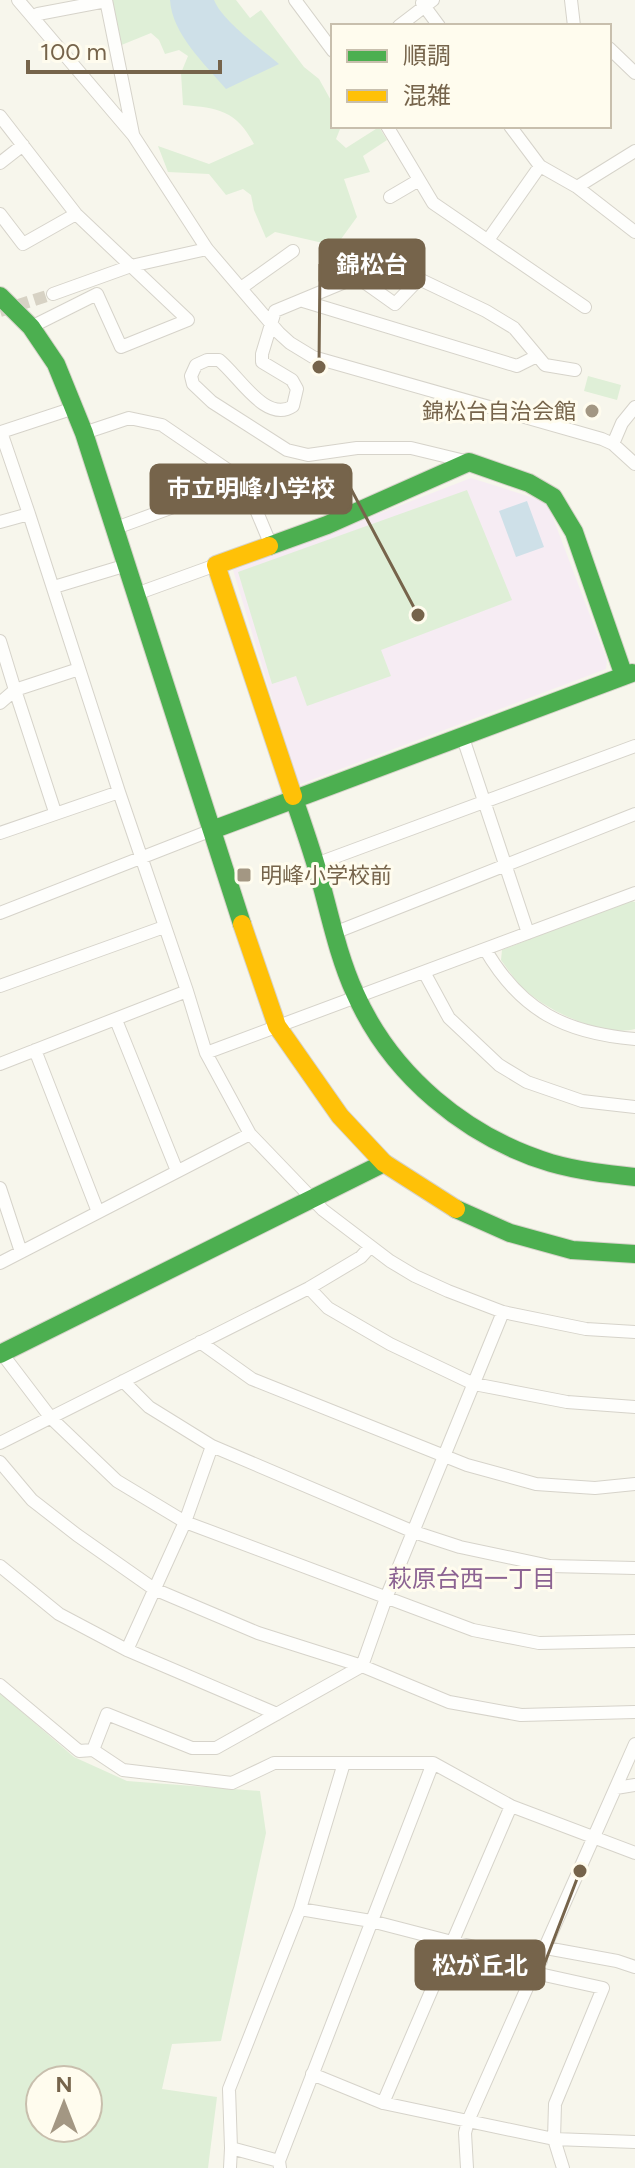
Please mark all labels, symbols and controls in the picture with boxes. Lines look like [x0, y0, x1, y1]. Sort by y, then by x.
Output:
scale bar [28, 24, 220, 74]
legend [331, 24, 611, 128]
text: 100 m [40, 37, 107, 66]
text: 順調 [403, 41, 451, 70]
text: 混雑 [403, 81, 451, 110]
callout: 錦松台 [320, 240, 424, 288]
text: 錦松台 [336, 250, 408, 279]
place label: 錦松台自治会館 [422, 398, 576, 425]
marker: 錦松台自治会館 [583, 402, 601, 420]
callout: 市立明峰小学校 [151, 465, 351, 513]
text: 市立明峰小学校 [167, 474, 335, 503]
place label: 明峰小学校前 [260, 862, 392, 889]
marker: 明峰小学校前 [235, 866, 253, 884]
district label: 萩原台西一丁目 [388, 1564, 556, 1593]
callout: 松が丘北 [416, 1941, 544, 1989]
text: 松が丘北 [432, 1951, 528, 1980]
north arrow [24, 2064, 104, 2144]
text: N [55, 2071, 73, 2098]

